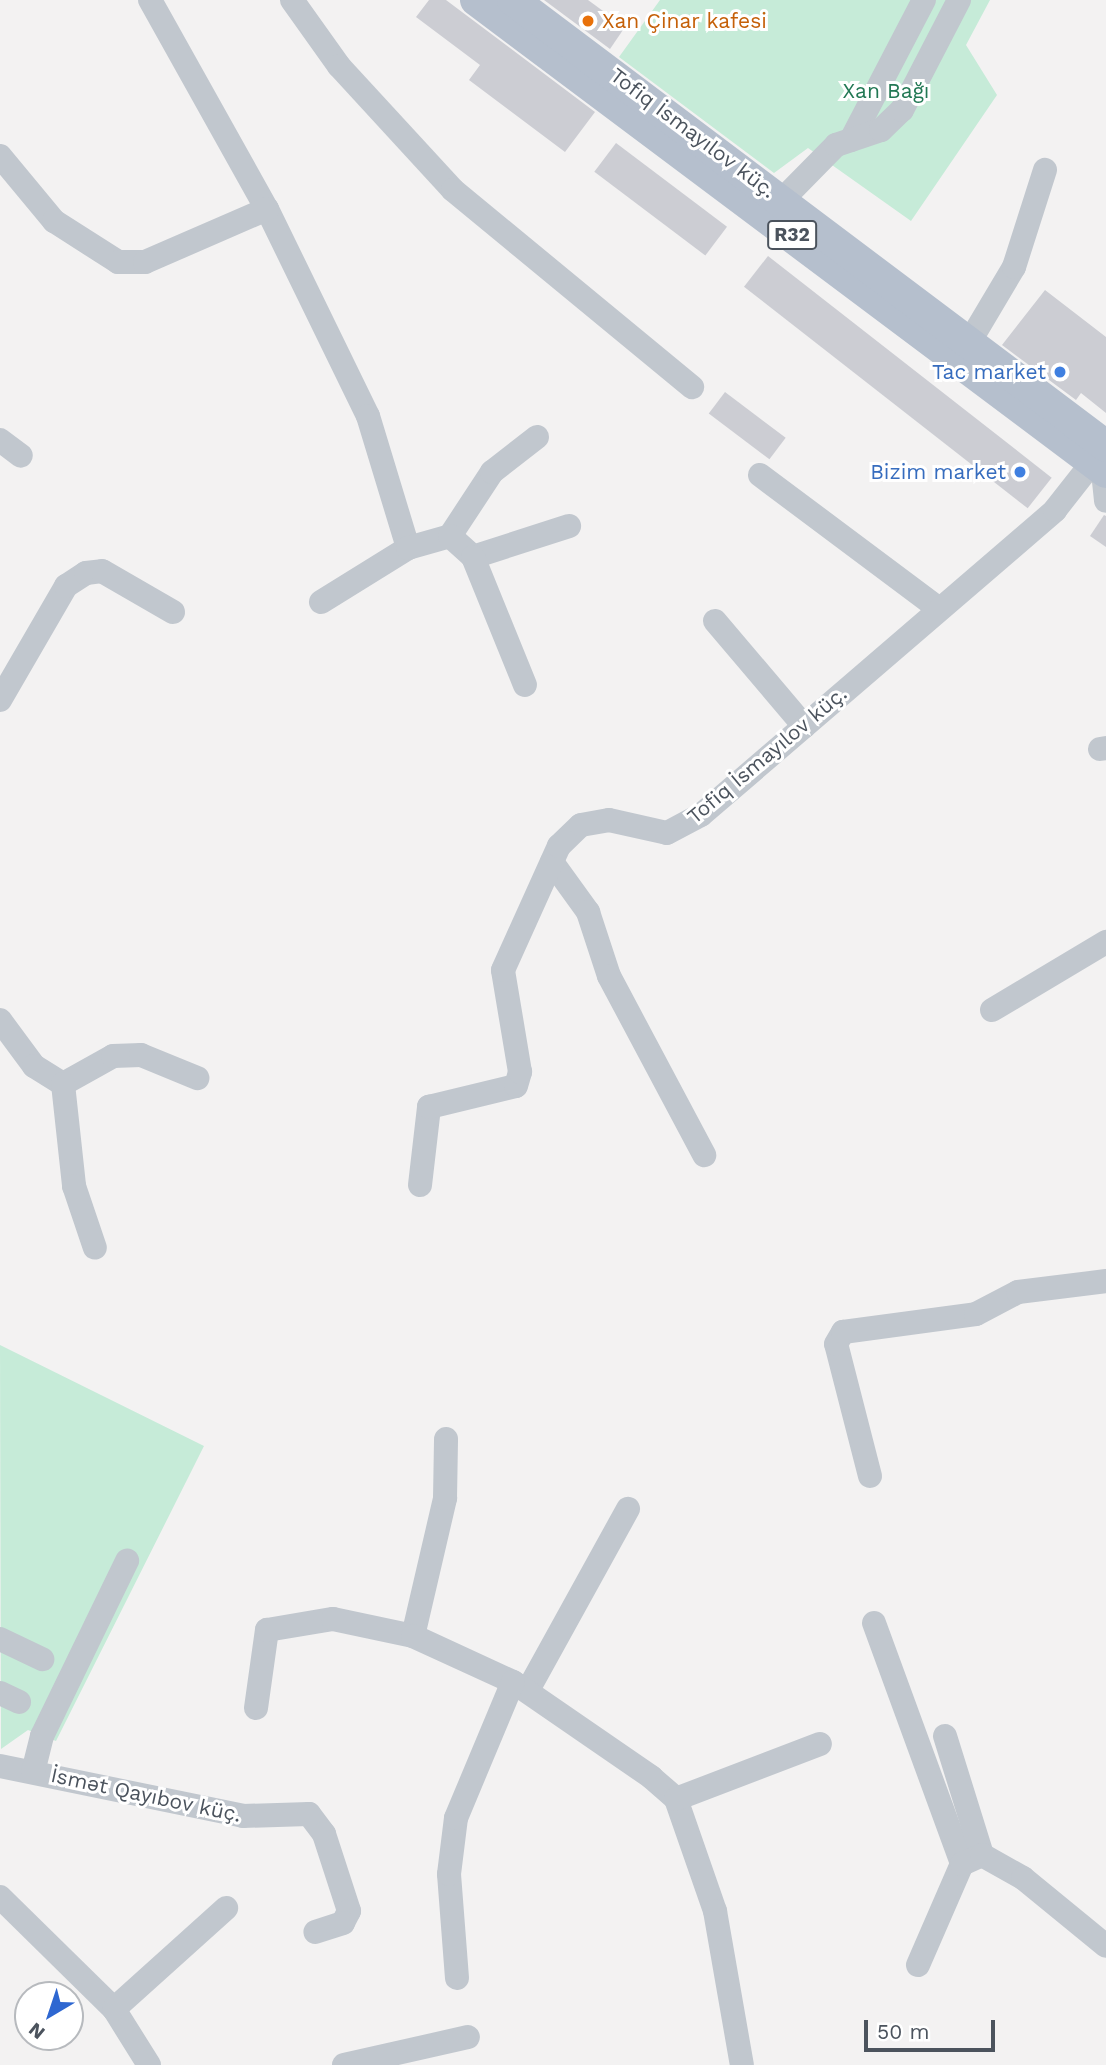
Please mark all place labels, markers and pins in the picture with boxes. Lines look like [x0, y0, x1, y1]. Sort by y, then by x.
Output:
place label: Xan Çinar kafesi [602, 8, 767, 34]
marker: Xan Çinar kafesi [580, 13, 596, 29]
place label: Tac market [932, 359, 1046, 385]
marker: Tac market [1052, 364, 1068, 380]
place label: Bizim market [870, 459, 1006, 485]
marker: Bizim market [1012, 464, 1028, 480]

